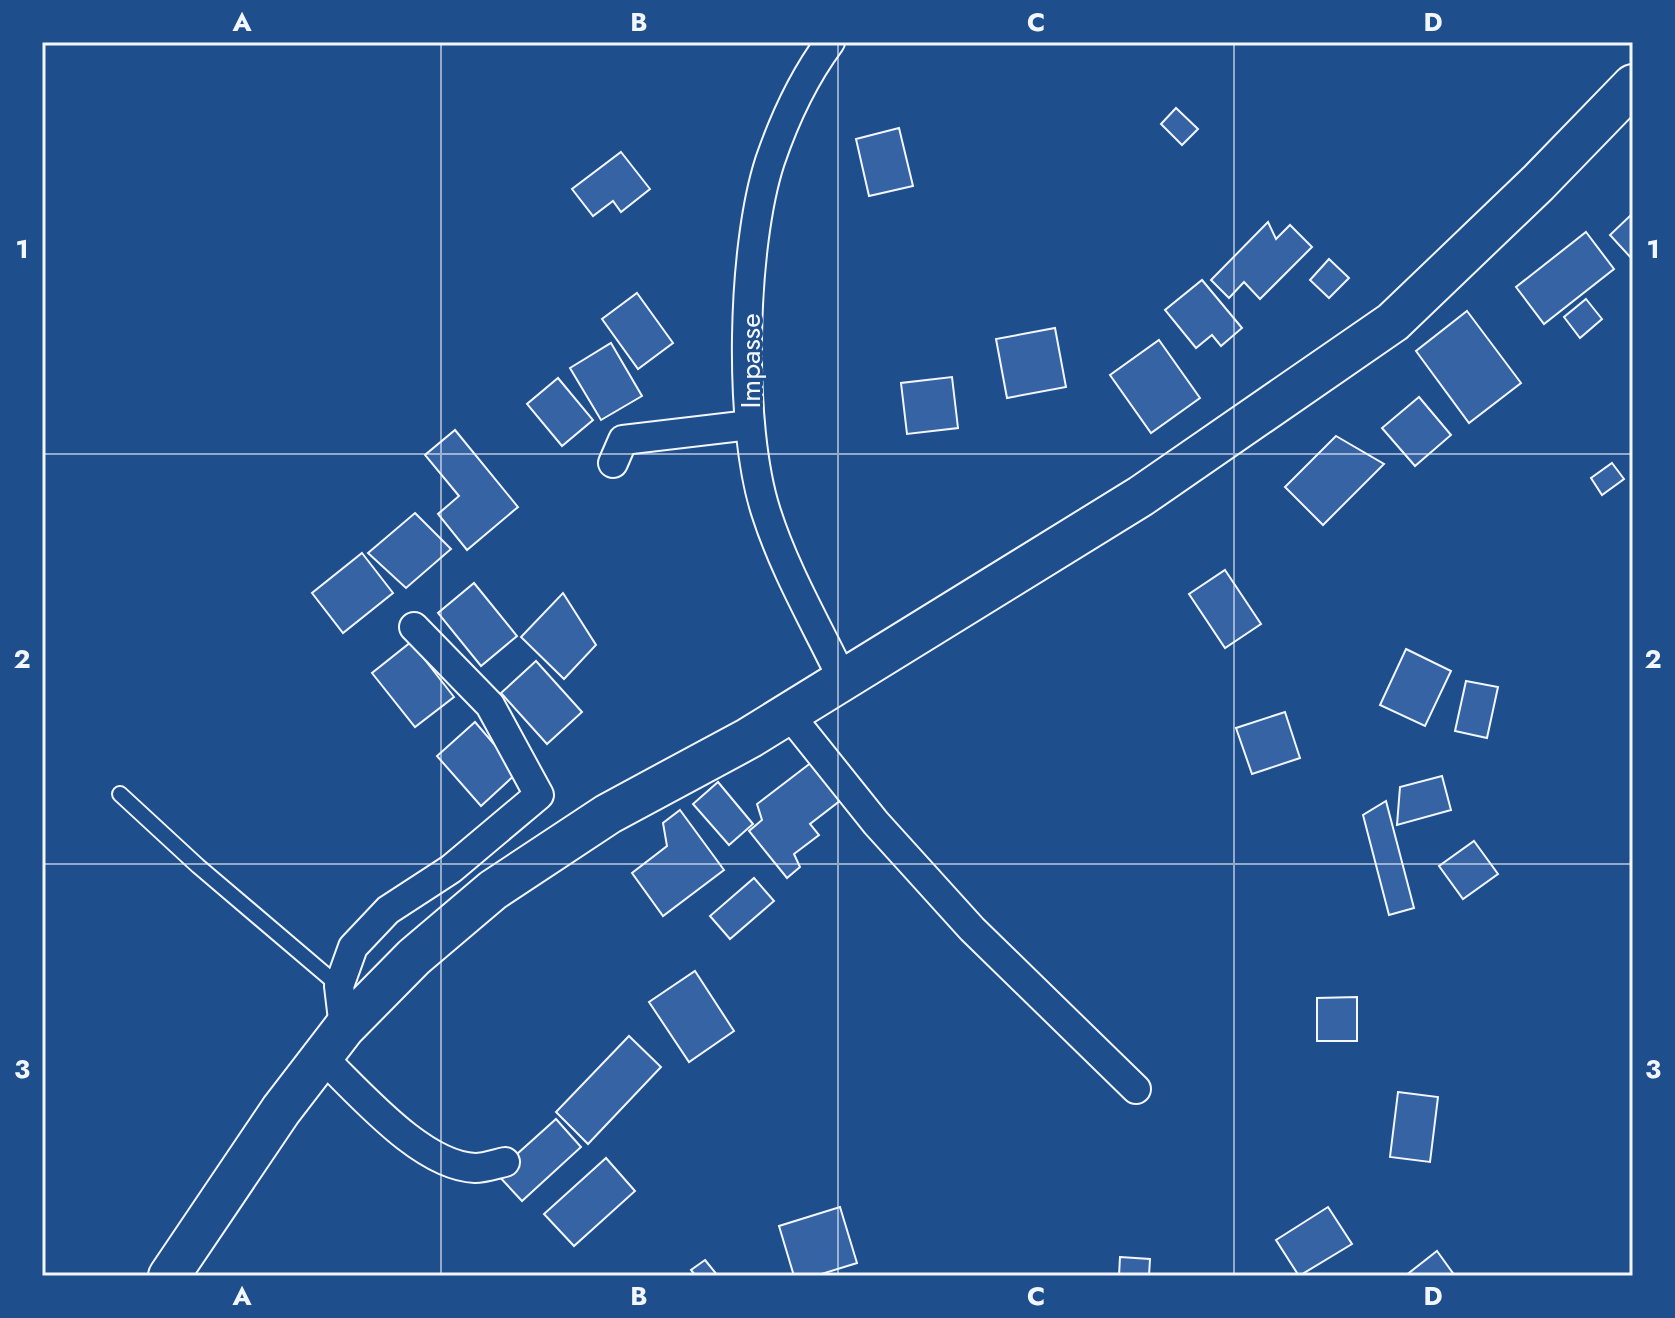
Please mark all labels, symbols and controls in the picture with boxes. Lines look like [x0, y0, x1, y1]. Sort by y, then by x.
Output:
text: A [231, 3, 252, 41]
text: B [630, 3, 648, 41]
text: C [1027, 3, 1045, 41]
text: D [1423, 3, 1443, 41]
text: 1 [15, 230, 29, 268]
text: 1 [1646, 230, 1660, 268]
street label: Impasse [730, 313, 771, 409]
text: 2 [13, 640, 31, 678]
text: 2 [1644, 640, 1662, 678]
text: 3 [14, 1050, 30, 1088]
text: 3 [1645, 1050, 1661, 1088]
text: A [231, 1277, 252, 1315]
text: B [630, 1277, 648, 1315]
text: C [1027, 1277, 1045, 1315]
text: D [1423, 1277, 1443, 1315]

